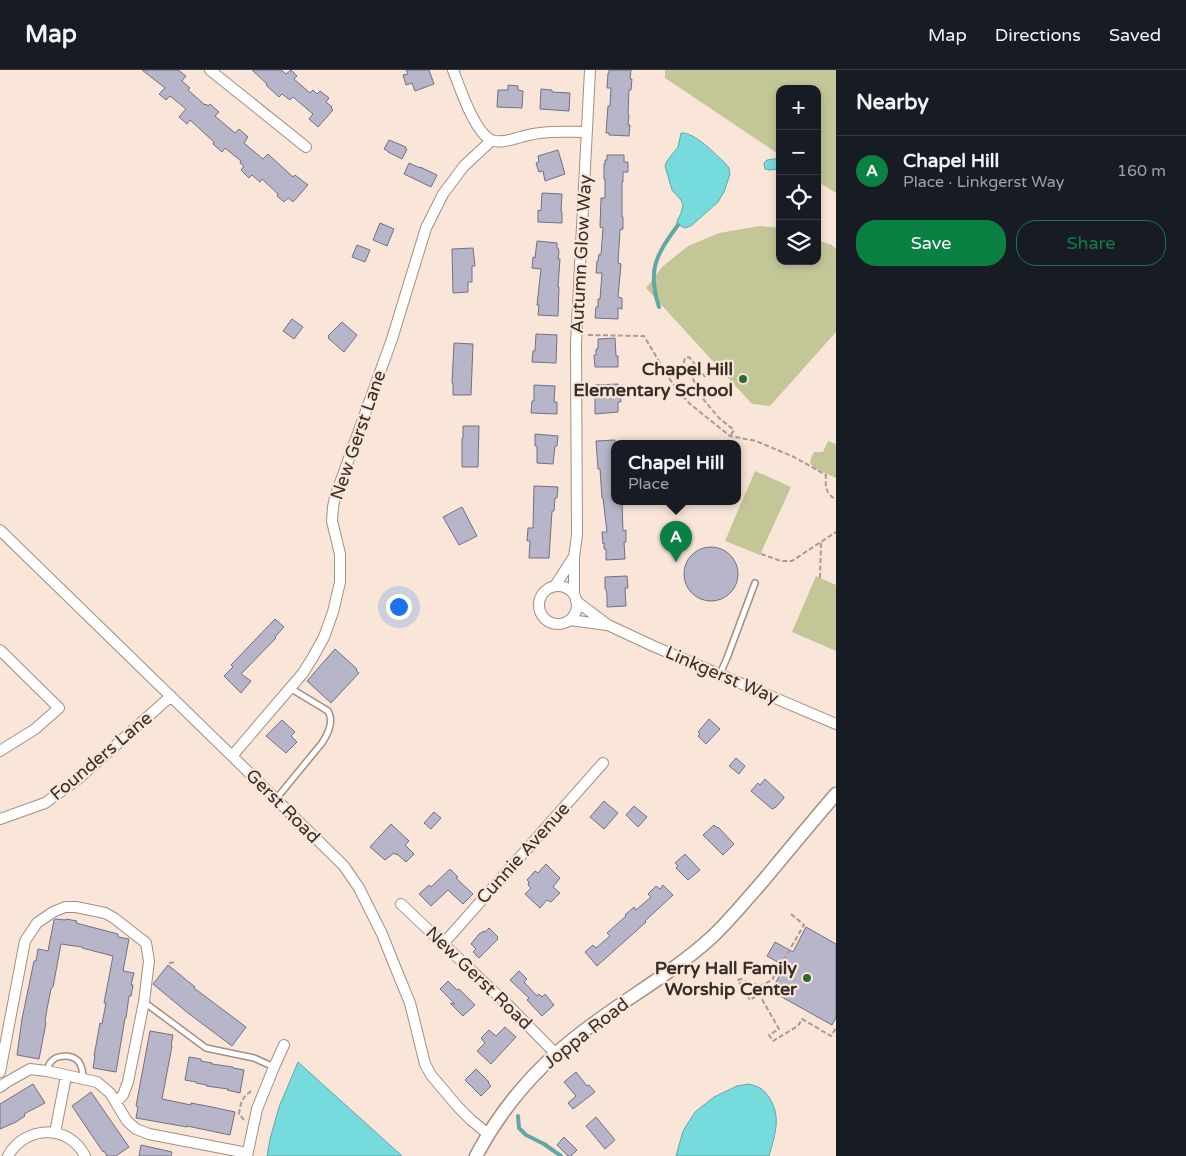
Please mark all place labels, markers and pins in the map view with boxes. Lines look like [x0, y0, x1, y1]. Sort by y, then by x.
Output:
place label: Chapel Hill Elementary School [573, 358, 733, 401]
marker: Chapel Hill Elementary School [737, 373, 749, 385]
pin: A [660, 521, 692, 562]
place label: Perry Hall Family Worship Center [655, 957, 798, 1000]
marker: Perry Hall Family Worship Center [801, 972, 813, 984]

